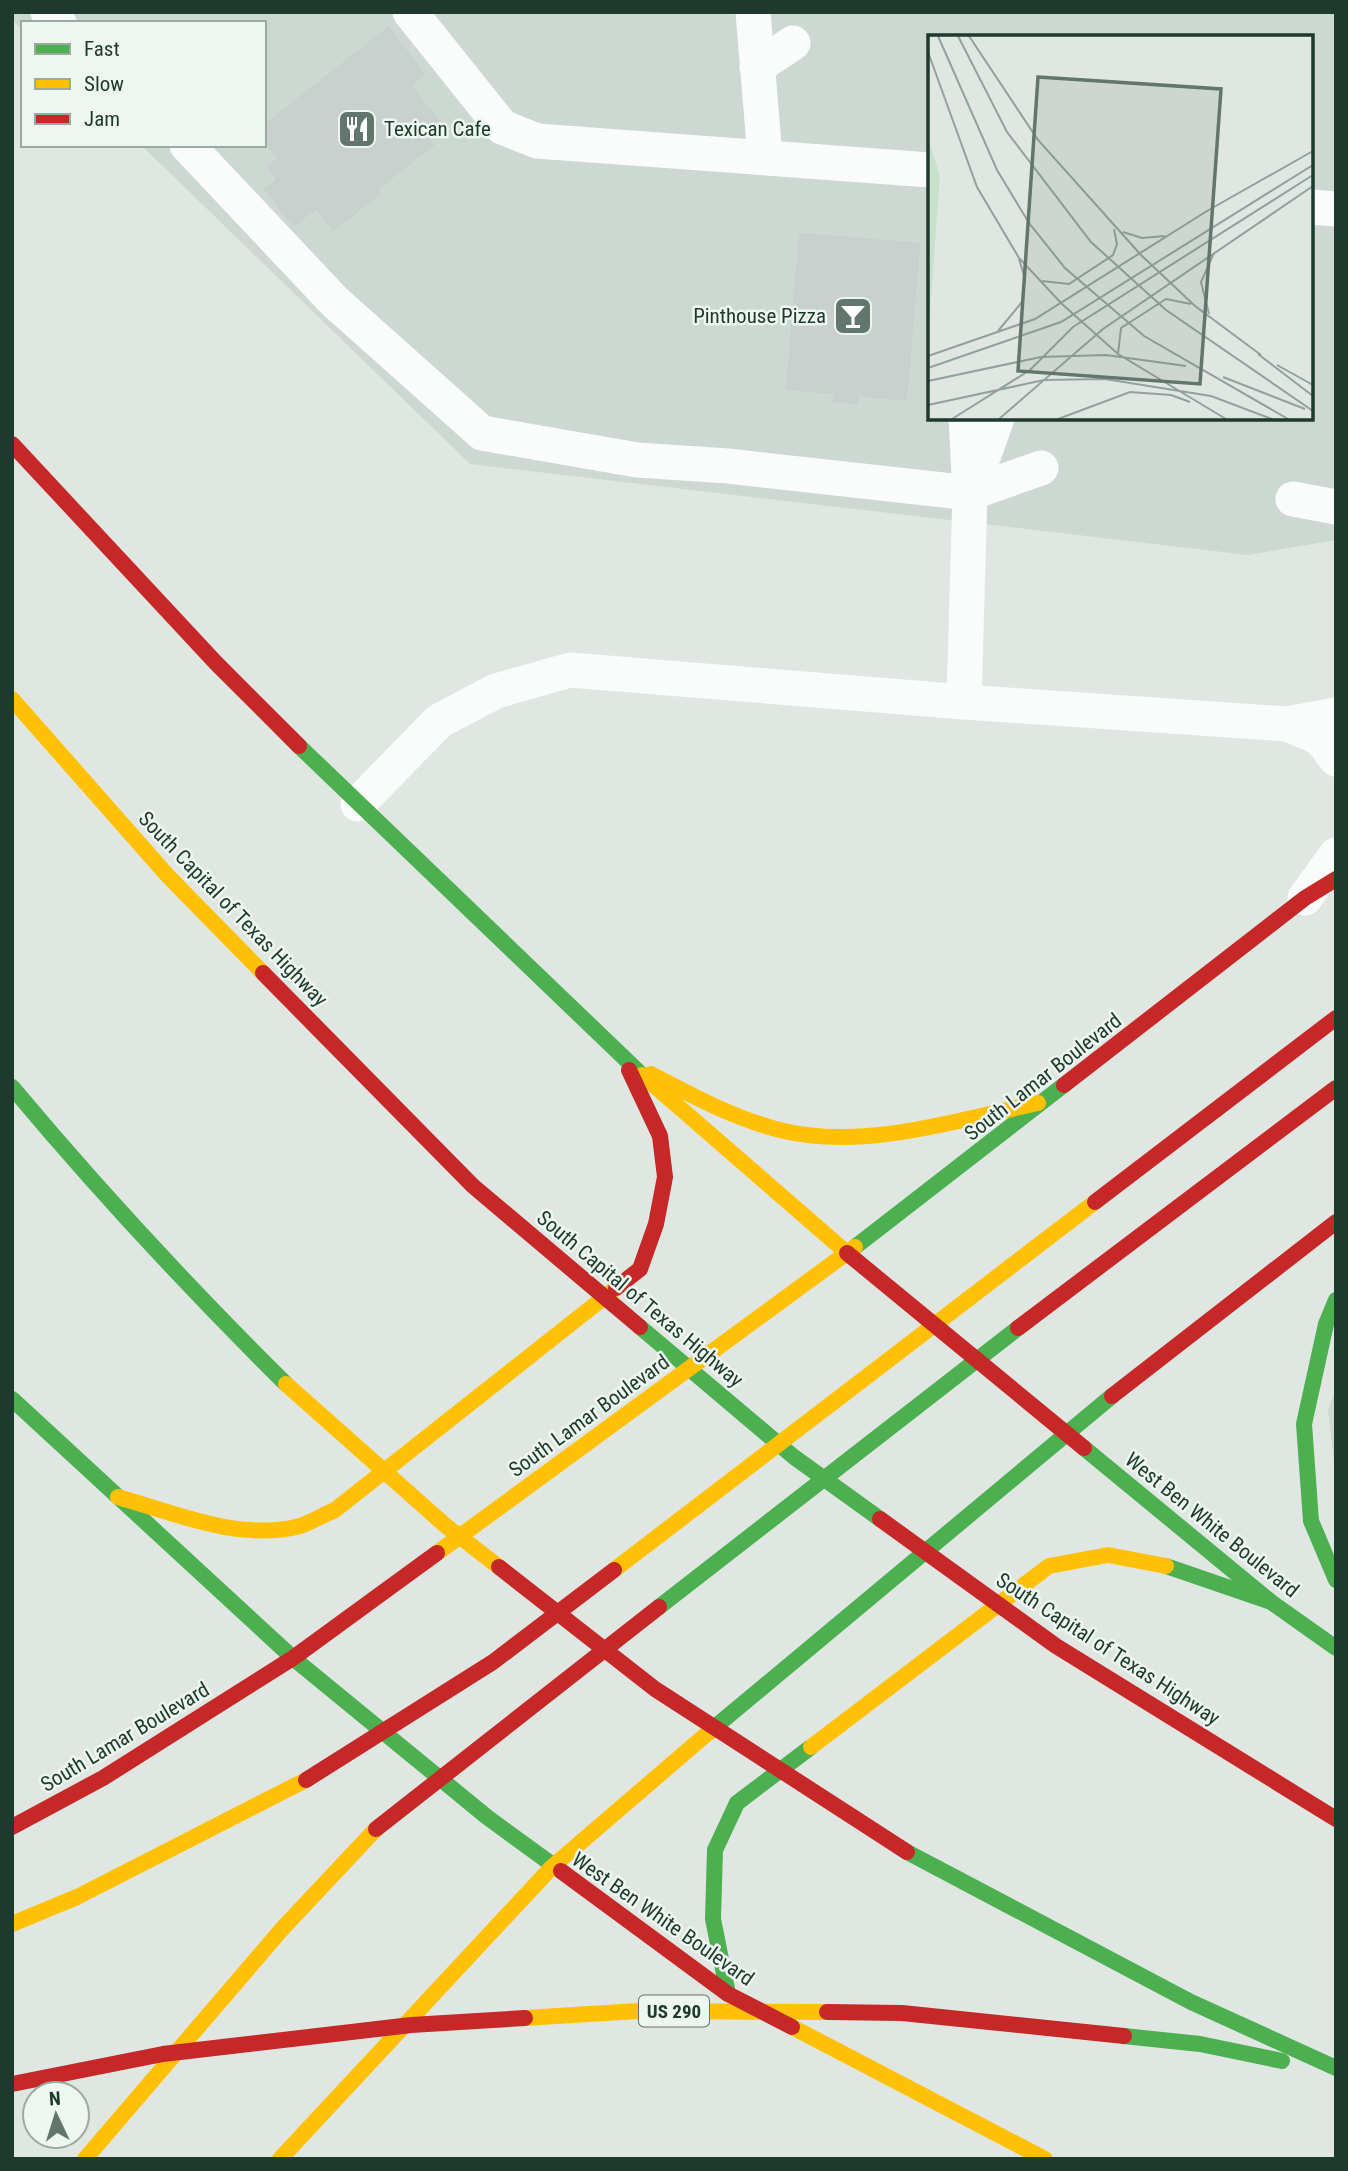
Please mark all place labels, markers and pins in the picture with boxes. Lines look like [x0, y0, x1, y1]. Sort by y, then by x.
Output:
restaurant icon: Texican Cafe [336, 108, 378, 150]
place label: Texican Cafe [384, 117, 491, 141]
bar icon: Pinthouse Pizza [832, 295, 874, 337]
place label: Pinthouse Pizza [693, 304, 826, 328]

